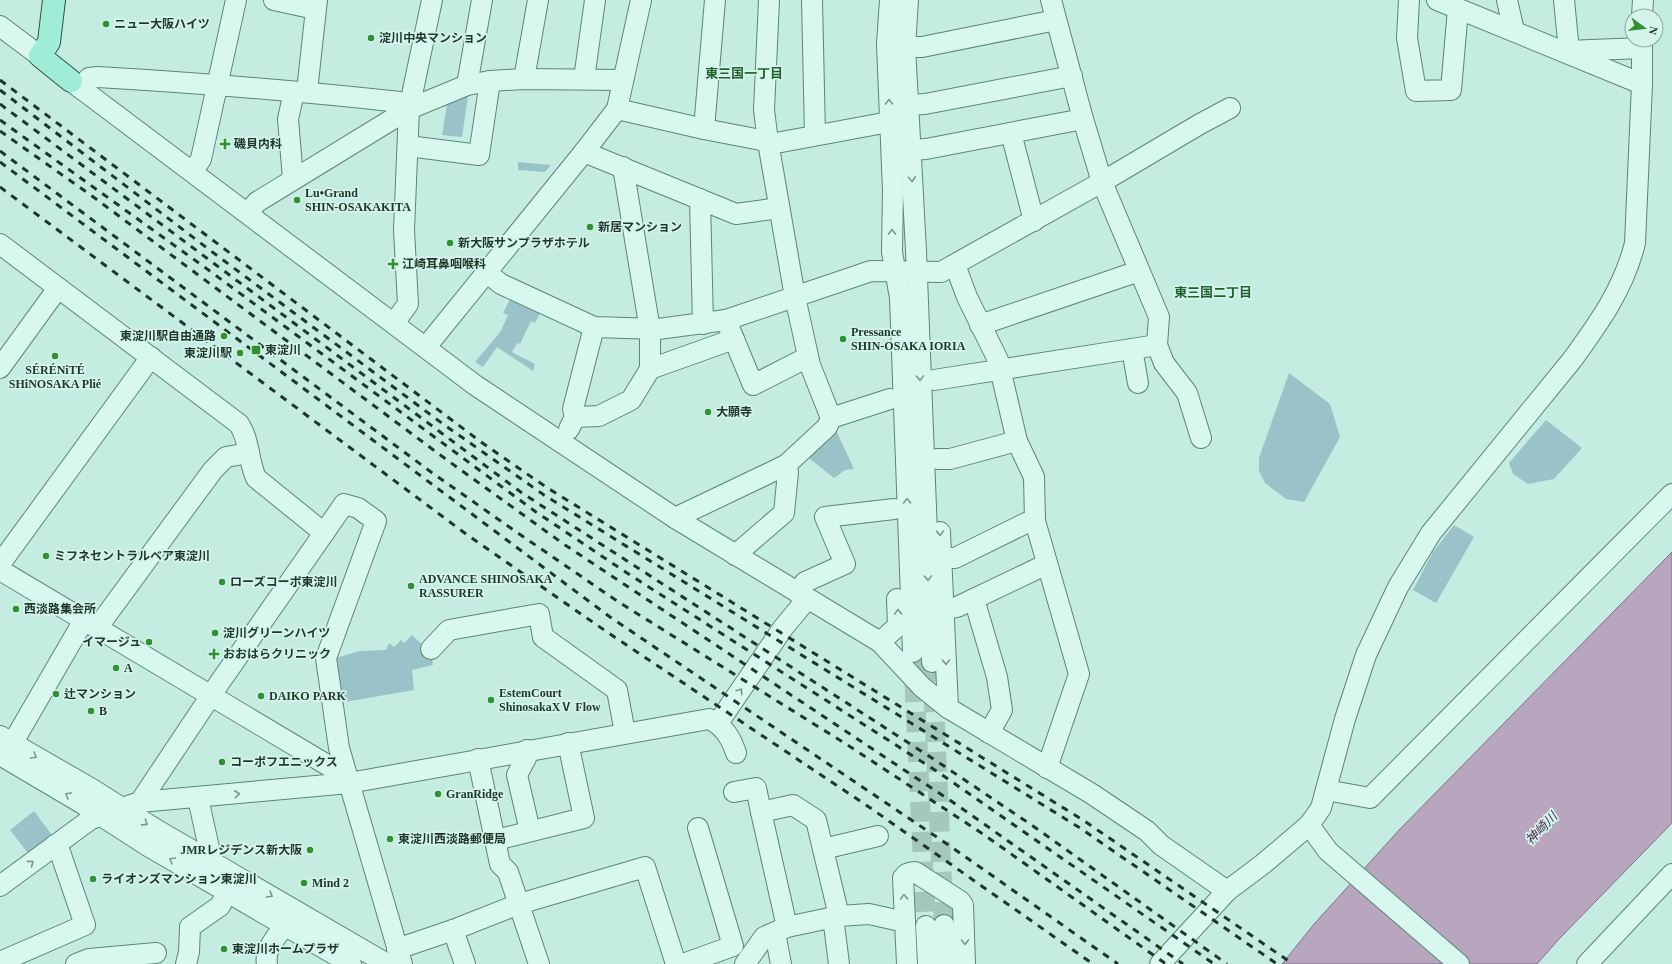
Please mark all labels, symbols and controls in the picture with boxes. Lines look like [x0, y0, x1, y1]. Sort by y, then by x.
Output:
north arrow [1624, 8, 1664, 48]
place label: ニュー大阪ハイツ [114, 17, 210, 31]
marker: ニュー大阪ハイツ [101, 19, 111, 29]
text: N [1647, 25, 1660, 36]
place label: 淀川中央マンション [379, 31, 487, 45]
marker: 淀川中央マンション [366, 33, 376, 43]
district label: 東三国一丁目 [705, 66, 783, 81]
one-way arrow [885, 99, 893, 105]
place label: 磯貝内科 [233, 137, 282, 151]
marker: 磯貝内科 [219, 138, 231, 150]
one-way arrow [907, 176, 916, 182]
place label: Lu•Grand SHIN-OSAKAKITA [305, 186, 411, 214]
marker: Lu•Grand SHIN-OSAKAKITA [292, 195, 302, 205]
place label: 新居マンション [598, 220, 682, 234]
marker: 新居マンション [585, 222, 595, 232]
one-way arrow [888, 229, 897, 235]
place label: 新大阪サンプラザホテル [458, 236, 590, 250]
marker: 新大阪サンプラザホテル [445, 238, 455, 248]
place label: 江崎耳鼻咽喉科 [402, 257, 486, 271]
marker: 江崎耳鼻咽喉科 [387, 258, 399, 270]
district label: 東三国二丁目 [1174, 285, 1252, 300]
place label: Pressance SHIN-OSAKA IORIA [851, 325, 966, 353]
place label: 東淀川駅自由通路 [120, 329, 216, 343]
marker: 東淀川駅自由通路 [219, 331, 229, 341]
marker: Pressance SHIN-OSAKA IORIA [838, 334, 848, 344]
place label: 東淀川 [265, 343, 301, 357]
marker: 東淀川 [250, 344, 262, 356]
place label: 東淀川駅 [184, 346, 232, 360]
marker: 東淀川駅 [235, 348, 245, 358]
marker: SÉRÉNiTÉ SHiNOSAKA Plié [50, 351, 60, 361]
place label: SÉRÉNiTÉ SHiNOSAKA Plié [9, 363, 102, 391]
one-way arrow [916, 375, 924, 381]
place label: 大願寺 [716, 405, 752, 419]
marker: 大願寺 [703, 407, 713, 417]
one-way arrow [903, 498, 911, 504]
one-way arrow [936, 530, 945, 536]
place label: ミフネセントラルベア東淀川 [54, 549, 210, 563]
marker: ミフネセントラルベア東淀川 [41, 551, 51, 561]
place label: ADVANCE SHINOSAKA RASSURER [419, 572, 553, 600]
place label: ローズコーポ東淀川 [230, 575, 337, 589]
one-way arrow [924, 575, 933, 581]
marker: ローズコーポ東淀川 [217, 577, 227, 587]
marker: ADVANCE SHINOSAKA RASSURER [406, 581, 416, 591]
place label: 西淡路集会所 [24, 602, 96, 616]
marker: 西淡路集会所 [11, 604, 21, 614]
one-way arrow [893, 609, 902, 615]
place label: 淀川グリーンハイツ [223, 626, 330, 640]
marker: 淀川グリーンハイツ [210, 628, 220, 638]
place label: イマージュ [82, 635, 141, 649]
marker: イマージュ [144, 637, 154, 647]
place label: おおはらクリニック [223, 647, 331, 661]
marker: おおはらクリニック [208, 648, 220, 660]
one-way arrow [942, 659, 950, 665]
place label: A [124, 661, 133, 675]
marker: A [111, 663, 121, 673]
place label: EstemCourt ShinosakaXⅤ Flow [499, 686, 601, 714]
place label: 辻マンション [64, 687, 136, 701]
one-way arrow [735, 688, 743, 695]
marker: 辻マンション [51, 689, 61, 699]
place label: DAIKO PARK [269, 689, 346, 703]
marker: DAIKO PARK [256, 691, 266, 701]
marker: EstemCourt ShinosakaXⅤ Flow [486, 695, 496, 705]
place label: B [99, 704, 107, 718]
marker: B [86, 706, 96, 716]
one-way arrow [30, 751, 37, 758]
place label: コーポフエニックス [230, 755, 338, 769]
marker: コーポフエニックス [217, 757, 227, 767]
place label: GranRidge [446, 787, 504, 801]
marker: GranRidge [433, 789, 443, 799]
one-way arrow [234, 790, 240, 799]
one-way arrow [65, 792, 72, 800]
water label: 神崎川 [1522, 808, 1562, 848]
one-way arrow [141, 818, 148, 825]
place label: 東淀川西淡路郵便局 [398, 832, 506, 846]
marker: 東淀川西淡路郵便局 [385, 834, 395, 844]
place label: JMRレジデンス新大阪 [180, 843, 302, 857]
marker: JMRレジデンス新大阪 [305, 845, 315, 855]
one-way arrow [169, 858, 176, 865]
one-way arrow [27, 861, 34, 868]
place label: ライオンズマンション東淀川 [101, 872, 257, 886]
marker: ライオンズマンション東淀川 [88, 874, 98, 884]
place label: Mind 2 [312, 876, 349, 890]
marker: Mind 2 [299, 878, 309, 888]
one-way arrow [266, 891, 273, 898]
one-way arrow [899, 894, 908, 900]
one-way arrow [961, 939, 969, 945]
place label: 東淀川ホームプラザ [232, 942, 339, 956]
marker: 東淀川ホームプラザ [219, 944, 229, 954]

